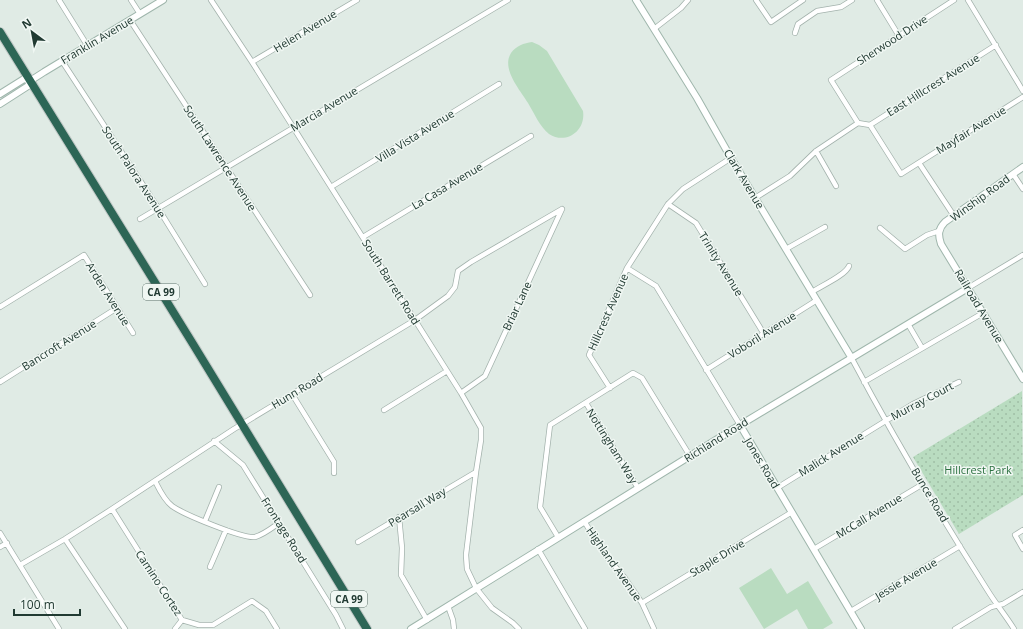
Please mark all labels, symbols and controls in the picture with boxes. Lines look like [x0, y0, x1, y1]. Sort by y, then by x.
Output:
street label: Helen Avenue [270, 6, 339, 55]
street label: Sherwood Drive [853, 11, 930, 68]
north arrow [12, 12, 52, 52]
street label: Franklin Avenue [58, 12, 136, 67]
text: N [19, 14, 34, 32]
street label: East Hillcrest Avenue [883, 50, 982, 119]
street label: Marcia Avenue [287, 83, 360, 135]
street label: South Lawrence Avenue [181, 102, 260, 214]
street label: Mayfair Avenue [933, 102, 1009, 157]
street label: Villa Vista Avenue [373, 105, 457, 166]
street label: South Palora Avenue [99, 123, 170, 221]
street label: Clark Avenue [721, 146, 768, 211]
street label: La Casa Avenue [408, 158, 485, 213]
street label: Winship Road [947, 171, 1013, 224]
street label: Trinity Avenue [696, 229, 747, 299]
street label: South Barrett Road [359, 236, 424, 327]
street label: Arden Avenue [83, 259, 134, 328]
street label: Railroad Avenue [951, 266, 1007, 345]
street label: Hillcrest Avenue [584, 271, 631, 353]
street label: Briar Lane [499, 279, 534, 333]
road number: CA 99 [143, 284, 179, 300]
street label: Voboril Avenue [725, 308, 799, 362]
street label: Bancroft Avenue [19, 316, 99, 373]
street label: Hunn Road [268, 369, 325, 412]
street label: Murray Court [888, 378, 956, 423]
street label: Nottingham Way [583, 405, 642, 487]
street label: Richland Road [681, 414, 751, 465]
street label: Malick Avenue [795, 428, 866, 479]
street label: Jones Road [741, 434, 783, 491]
park label: Hillcrest Park [944, 462, 1012, 477]
street label: Bunce Road [908, 465, 953, 525]
street label: Pearsall Way [385, 483, 449, 530]
street label: McCall Avenue [833, 490, 905, 541]
street label: Frontage Road [258, 494, 311, 565]
street label: Highland Avenue [583, 524, 646, 604]
street label: Staple Drive [687, 535, 747, 580]
street label: Camino Cortez [133, 547, 186, 618]
street label: Jessie Avenue [871, 554, 939, 603]
scale bar [14, 591, 80, 617]
road number: CA 99 [331, 591, 367, 607]
text: 100 m [20, 596, 55, 613]

